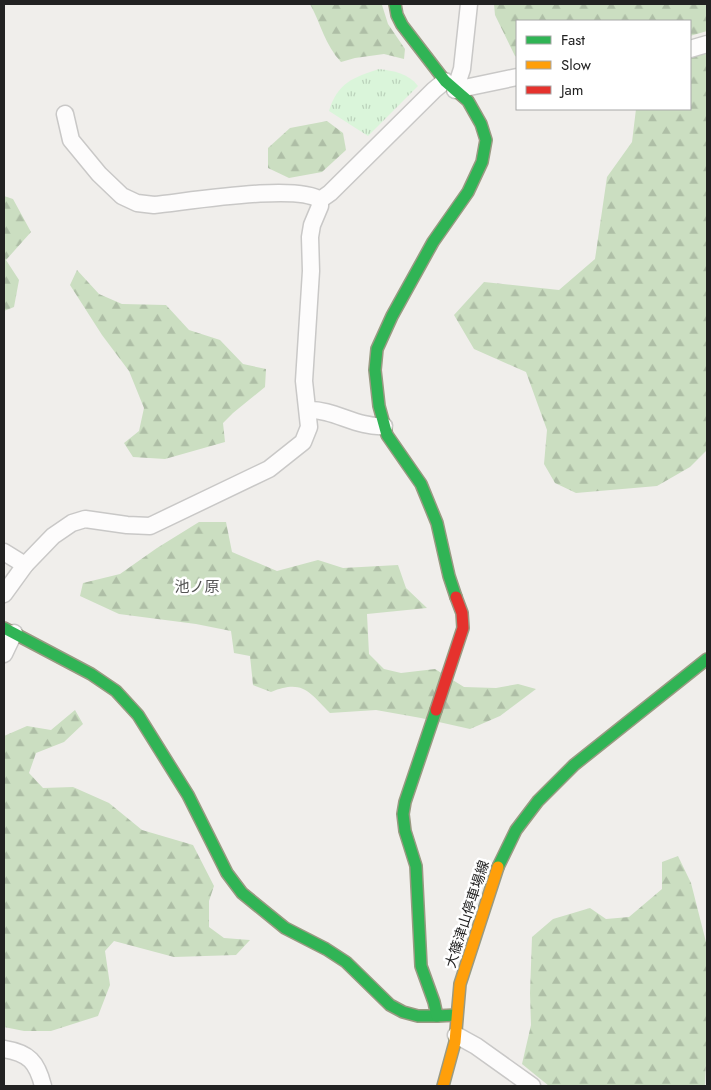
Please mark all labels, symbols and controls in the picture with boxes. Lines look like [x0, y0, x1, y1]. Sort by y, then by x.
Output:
legend [516, 20, 691, 110]
text: Fast [561, 29, 585, 51]
text: Slow [561, 54, 592, 76]
text: Jam [559, 79, 584, 101]
district label: 池ノ原 [174, 576, 220, 598]
street label: 大篠津山停車場線 [440, 858, 494, 970]

